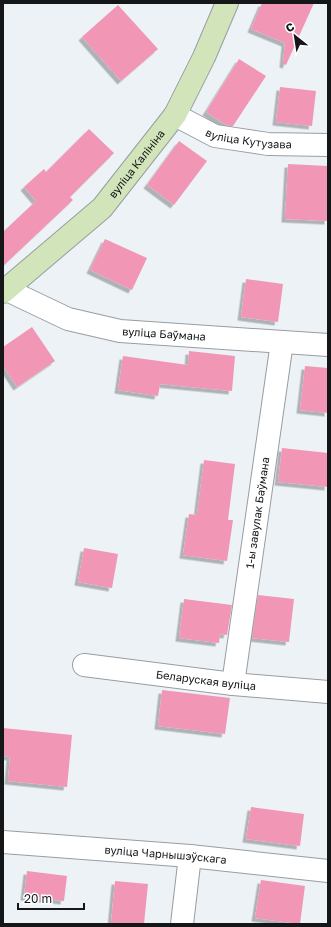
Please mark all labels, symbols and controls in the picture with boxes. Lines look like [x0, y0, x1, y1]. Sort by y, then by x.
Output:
north arrow [275, 16, 315, 56]
text: С [283, 19, 297, 34]
street label: вуліца Кутузава [204, 125, 292, 150]
street label: вуліца Калініна [106, 127, 167, 200]
street label: вуліца Баўмана [122, 324, 206, 343]
street label: 1-ы завулак Баўмана [243, 456, 271, 569]
street label: Беларуская вуліца [155, 667, 257, 692]
street label: вуліца Чарнышэўскага [104, 843, 227, 866]
scale bar [18, 885, 84, 911]
text: 20 m [24, 891, 52, 906]

